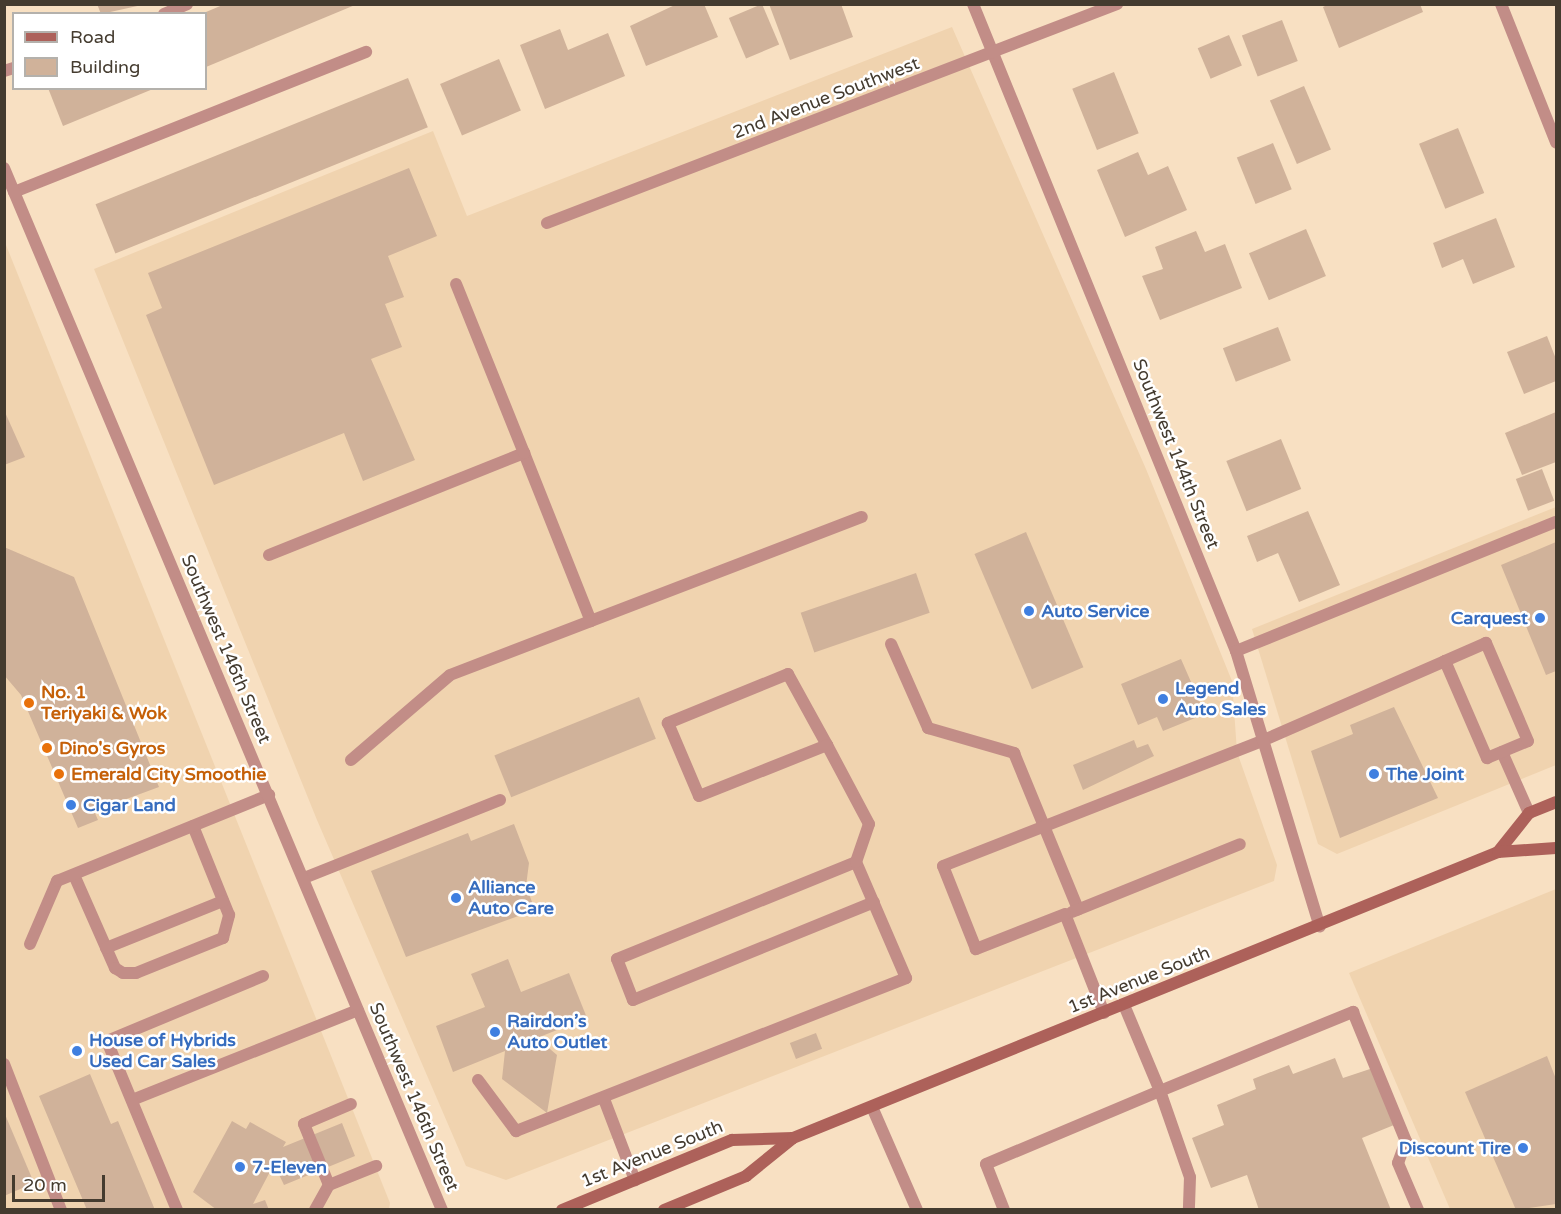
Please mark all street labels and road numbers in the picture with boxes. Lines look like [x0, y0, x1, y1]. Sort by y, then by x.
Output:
street label: 2nd Avenue Southwest [730, 52, 922, 144]
street label: Southwest 144th Street [1128, 356, 1224, 552]
street label: Southwest 146th Street [176, 551, 276, 747]
street label: 1st Avenue South [1065, 942, 1213, 1018]
street label: Southwest 146th Street [364, 999, 464, 1195]
street label: 1st Avenue South [578, 1116, 726, 1192]

